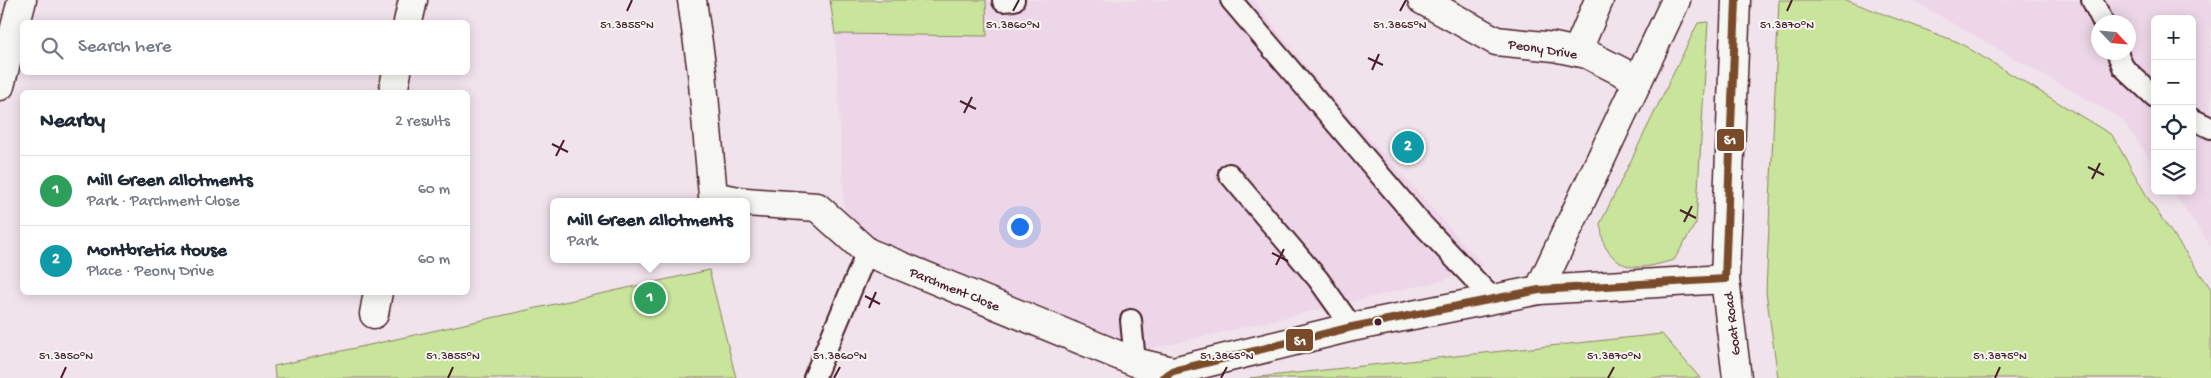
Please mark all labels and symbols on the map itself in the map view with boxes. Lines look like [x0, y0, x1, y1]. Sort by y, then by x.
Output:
north arrow [2091, 15, 2136, 60]
text: 51.3855°N [600, 19, 654, 33]
text: 51.3860°N [986, 19, 1040, 33]
text: 51.3865°N [1373, 19, 1427, 33]
text: 51.3870°N [1760, 19, 1814, 33]
street label: Peony Drive [1506, 36, 1579, 64]
pin: 2 [1392, 128, 1424, 166]
line badge: S1 [1716, 128, 1745, 152]
text: S1 [1724, 133, 1736, 150]
your location [1007, 214, 1033, 240]
street label: Parchment Close [905, 264, 1002, 316]
pin: 1 [634, 279, 666, 317]
street label: Goat Road [1721, 289, 1746, 356]
unlabelled marker [1373, 317, 1383, 327]
line badge: S1 [1285, 328, 1314, 352]
text: S1 [1294, 334, 1306, 351]
text: 51.3850°N [39, 350, 93, 364]
text: 51.3855°N [426, 350, 480, 364]
text: 51.3860°N [813, 350, 867, 364]
text: 51.3865°N [1200, 350, 1254, 364]
text: 51.3870°N [1587, 350, 1641, 364]
text: 51.3875°N [1973, 350, 2027, 364]

